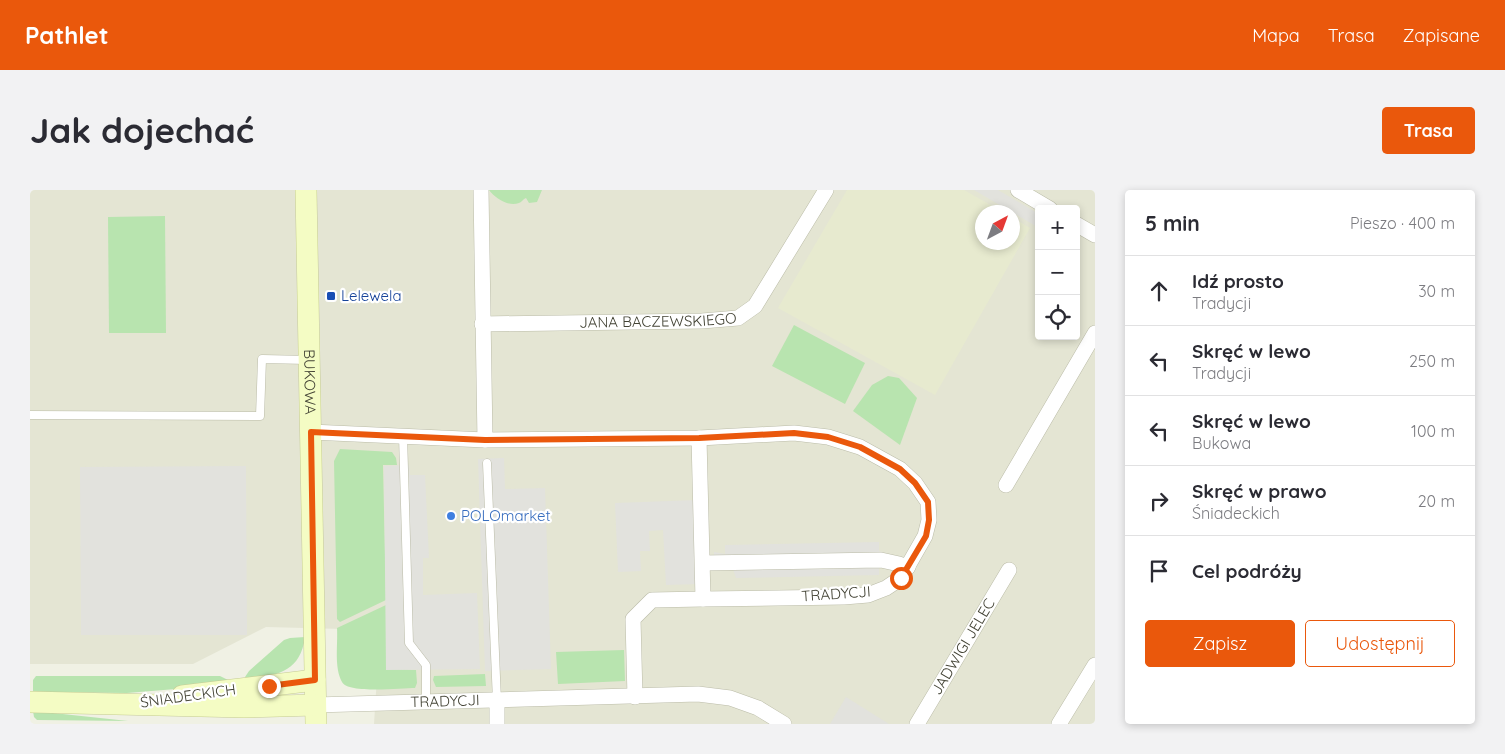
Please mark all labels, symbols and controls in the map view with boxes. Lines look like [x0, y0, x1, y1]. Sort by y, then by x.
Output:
text: Pathlet [25, 20, 109, 50]
text: Mapa [1252, 24, 1300, 47]
text: Trasa [1328, 24, 1375, 47]
text: Zapisane [1403, 24, 1480, 47]
button: Trasa [1382, 107, 1475, 154]
text: Jak dojechać [30, 108, 254, 152]
north arrow [975, 205, 1020, 250]
map controls [1035, 205, 1080, 340]
button: + [1035, 205, 1080, 250]
text: 5 min [1145, 210, 1200, 236]
text: Pieszo · 400 m [1350, 213, 1455, 233]
button: − [1035, 250, 1080, 295]
text: Idź prosto [1192, 269, 1284, 293]
icon: ahead [1145, 277, 1173, 305]
text: 30 m [1418, 281, 1455, 301]
place label: Lelewela [341, 286, 402, 305]
marker: Lelewela [325, 290, 337, 302]
text: Tradycji [1192, 293, 1251, 313]
button: locate [1035, 295, 1080, 340]
street label: JANA BACZEWSKIEGO [579, 308, 737, 332]
text: Skręć w lewo [1192, 339, 1311, 363]
icon: left [1145, 347, 1173, 375]
street label: BUKOWA [300, 349, 320, 415]
text: 250 m [1409, 351, 1455, 371]
text: Tradycji [1192, 363, 1251, 383]
text: Skręć w lewo [1192, 409, 1311, 433]
icon: left [1145, 417, 1173, 445]
text: 100 m [1411, 421, 1455, 441]
text: Bukowa [1192, 433, 1251, 453]
text: Skręć w prawo [1192, 479, 1327, 503]
icon: right [1145, 487, 1173, 515]
text: 20 m [1418, 491, 1455, 511]
text: Śniadeckich [1192, 503, 1280, 523]
place label: POLOmarket [461, 506, 551, 525]
marker: POLOmarket [445, 510, 457, 522]
icon: arrive [1145, 557, 1173, 585]
text: Cel podróży [1192, 559, 1302, 583]
route start [890, 567, 913, 590]
street label: TRADYCJI [801, 582, 871, 605]
street label: JADWIGI JELEC [927, 595, 999, 698]
button: Zapisz [1145, 620, 1295, 667]
button: Udostępnij [1305, 620, 1455, 667]
route end [258, 675, 281, 698]
street label: ŚNIADECKICH [139, 679, 237, 712]
street label: TRADYCJI [410, 690, 480, 711]

